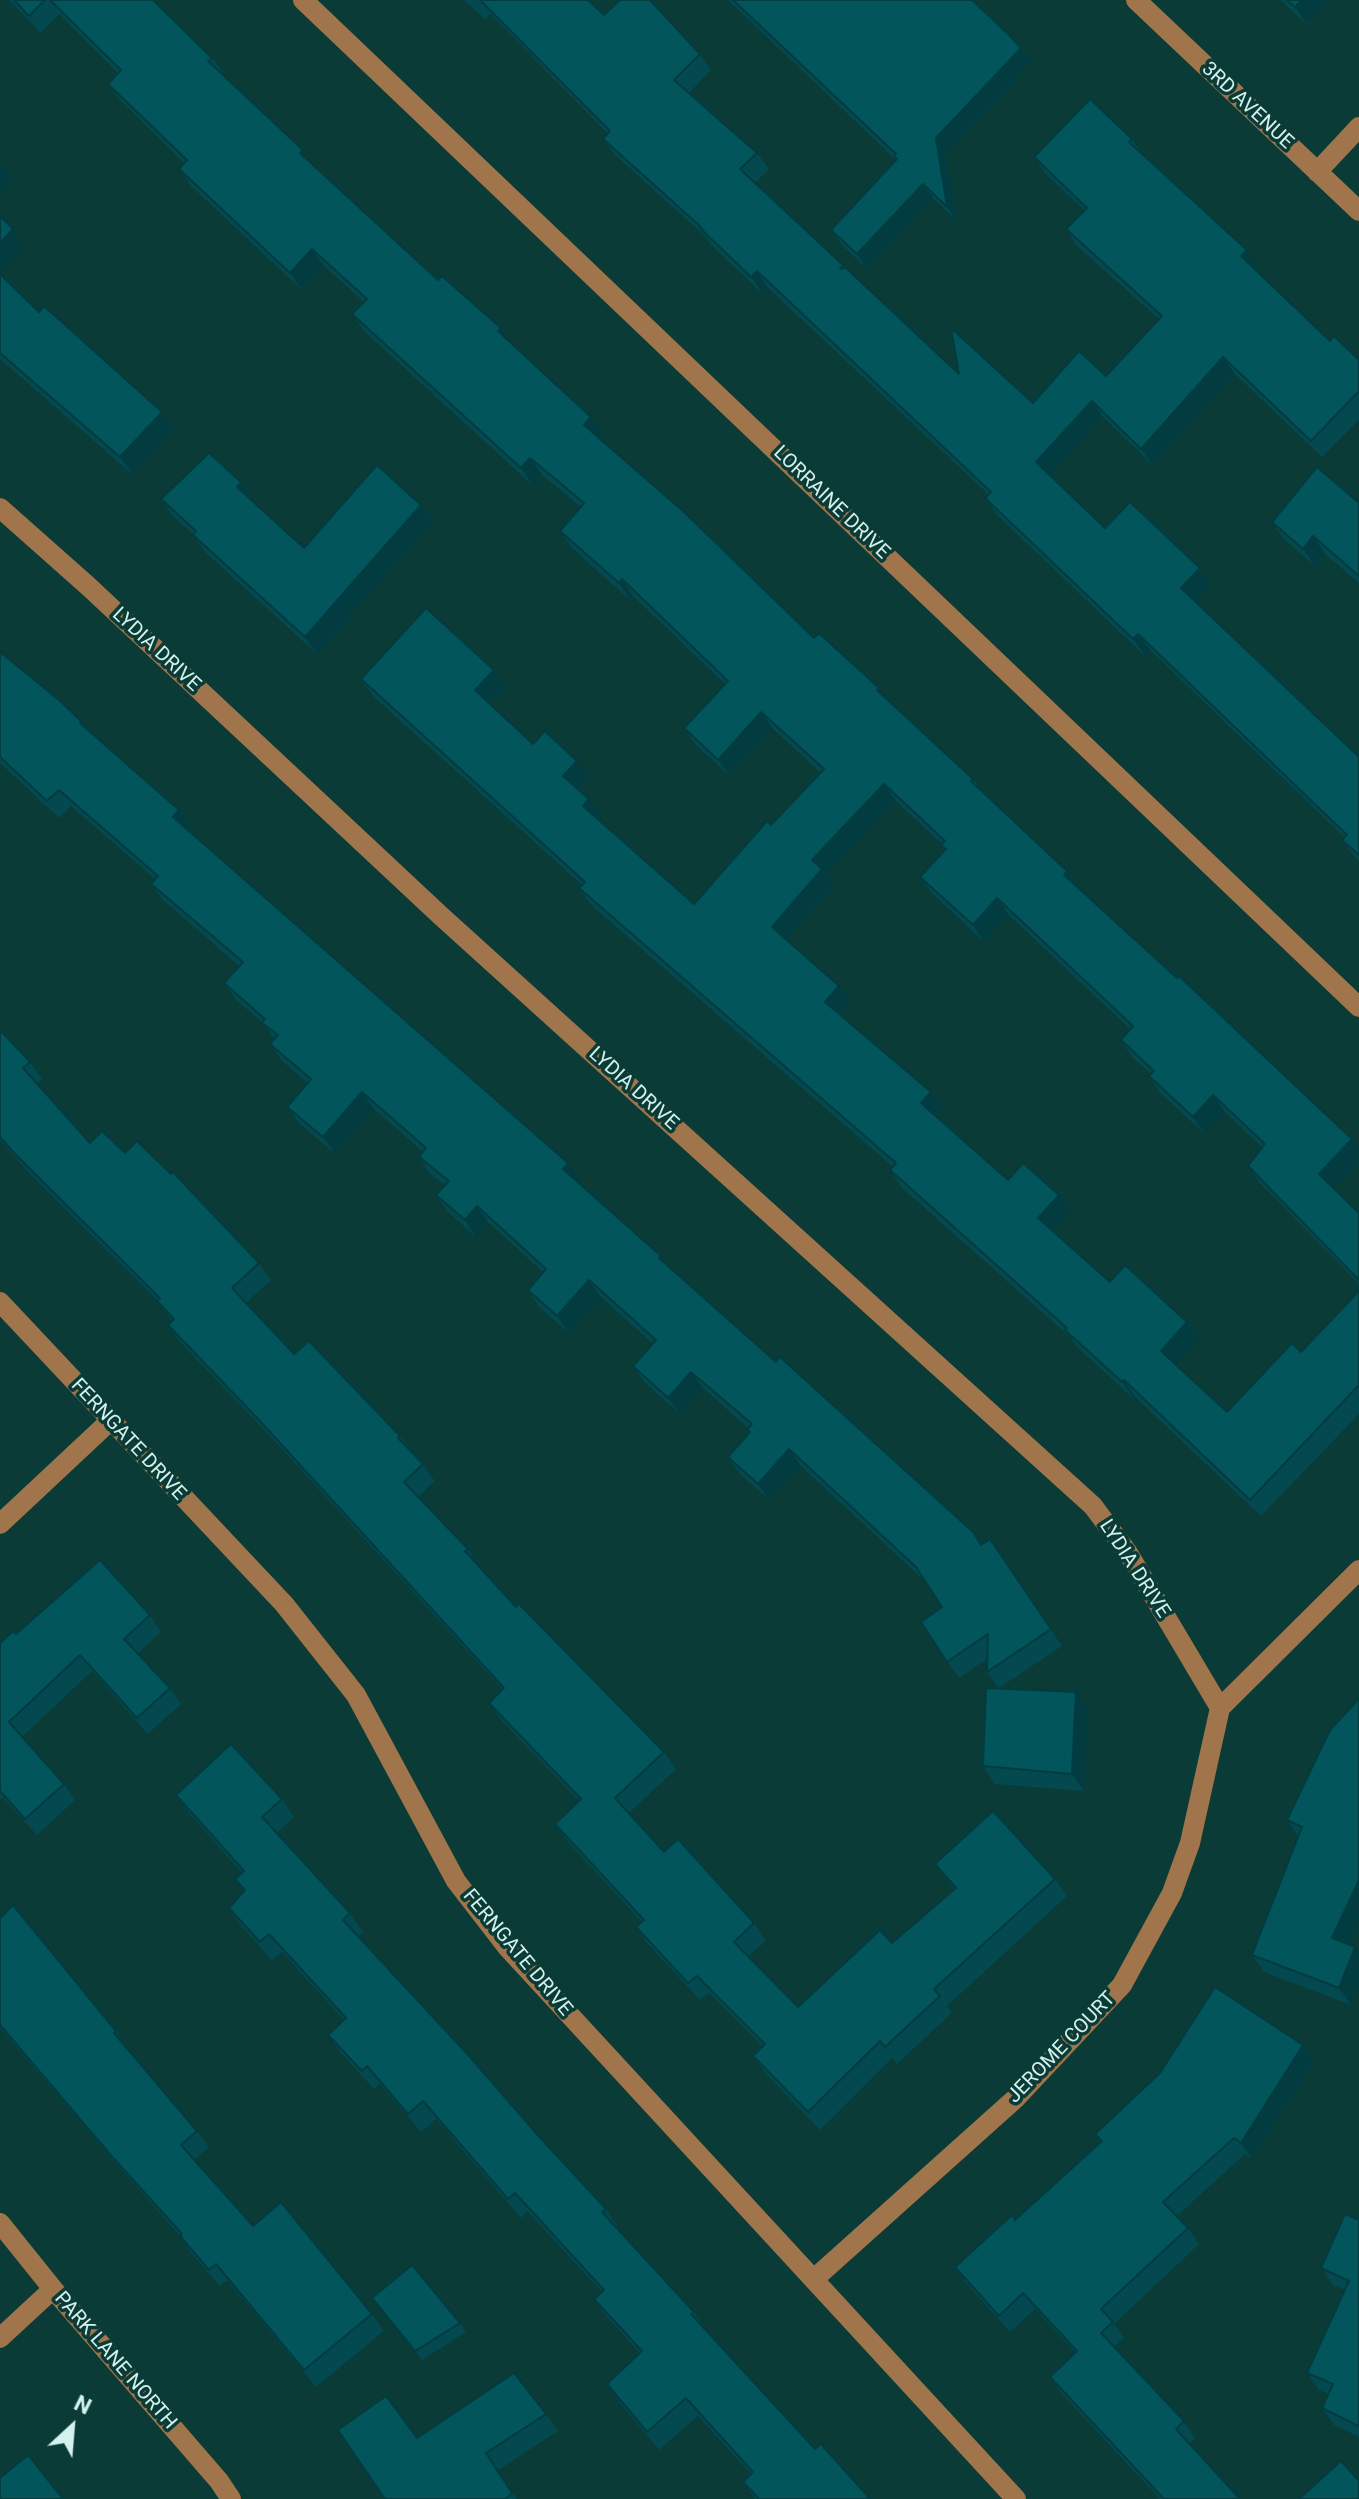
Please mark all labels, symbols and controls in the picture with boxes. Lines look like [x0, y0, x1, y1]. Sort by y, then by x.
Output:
street label: 3RD AVENUE [1196, 57, 1298, 155]
street label: LORRAINE DRIVE [768, 441, 894, 565]
street label: LYDIA DRIVE [107, 603, 205, 697]
street label: LYDIA DRIVE [583, 1043, 683, 1135]
street label: FERNGATE DRIVE [65, 1374, 191, 1506]
street label: LYDIA DRIVE [1093, 1515, 1175, 1623]
street label: FERNGATE DRIVE [457, 1885, 577, 2021]
street label: JEROME COURT [1003, 1987, 1121, 2109]
street label: PARK LANE NORTH [49, 2287, 181, 2435]
north arrow [32, 2387, 112, 2467]

